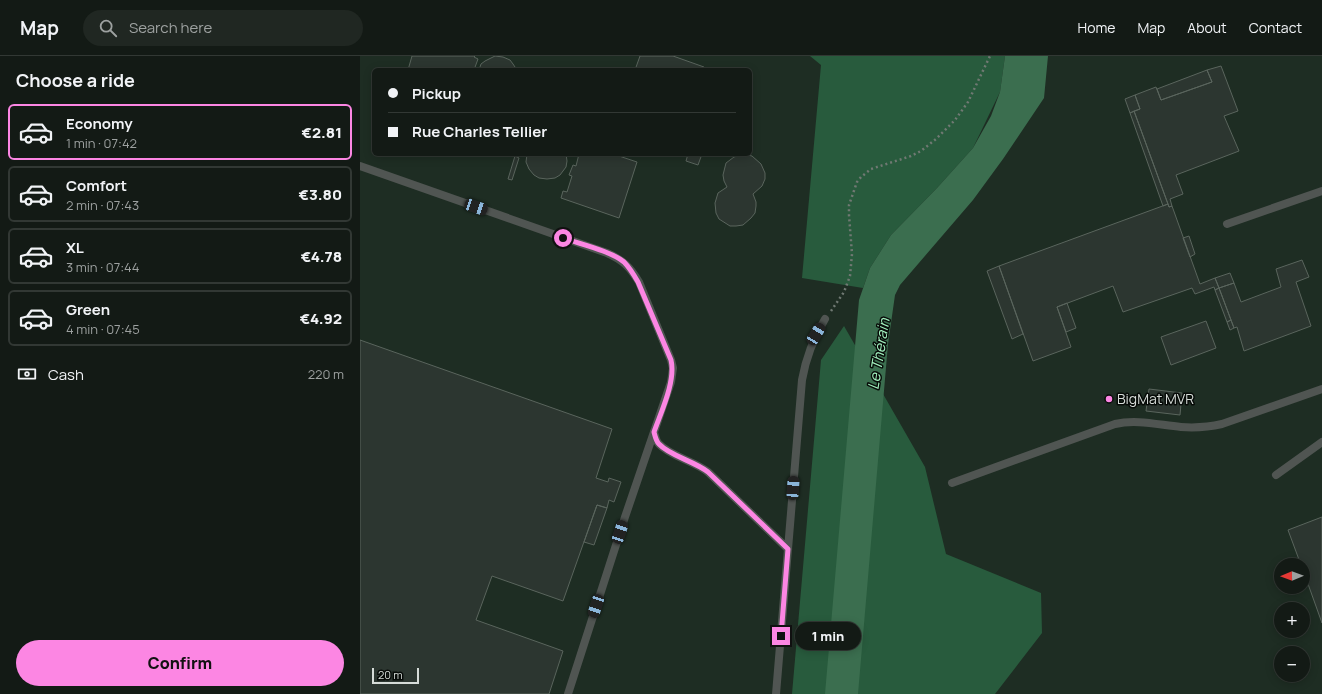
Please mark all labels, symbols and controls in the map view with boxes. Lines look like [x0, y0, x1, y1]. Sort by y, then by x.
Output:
search box [83, 10, 363, 46]
text: Map [20, 15, 59, 41]
icon: search [97, 17, 119, 39]
text: Search here [129, 17, 212, 38]
text: Home [1078, 18, 1115, 37]
text: Map [1137, 18, 1165, 37]
text: About [1187, 18, 1227, 37]
text: Contact [1249, 18, 1302, 37]
text: Choose a ride [16, 68, 135, 92]
text: Pickup [412, 83, 461, 104]
text: Economy [66, 113, 133, 134]
icon: car [18, 114, 54, 150]
text: Rue Charles Tellier [412, 121, 547, 142]
text: €2.81 [302, 122, 342, 143]
text: 1 min · 07:42 [66, 134, 137, 152]
text: Comfort [66, 175, 127, 196]
icon: car [18, 176, 54, 212]
text: €3.80 [298, 184, 342, 205]
text: 2 min · 07:43 [66, 196, 139, 214]
car [463, 197, 489, 217]
route start [554, 229, 572, 247]
text: XL [66, 237, 84, 258]
icon: car [18, 238, 54, 274]
text: €4.78 [301, 246, 342, 267]
text: 3 min · 07:44 [66, 258, 140, 276]
text: Green [66, 299, 110, 320]
icon: car [18, 300, 54, 336]
text: €4.92 [300, 308, 342, 329]
water label: Le Thérain [863, 316, 895, 391]
text: 4 min · 07:45 [66, 320, 140, 338]
car [805, 321, 827, 347]
icon: cash [16, 363, 38, 385]
text: Cash [48, 364, 84, 385]
text: 220 m [308, 365, 344, 383]
place label: BigMat MVR [1117, 389, 1194, 408]
marker: BigMat MVR [1104, 394, 1114, 404]
car [786, 476, 800, 500]
car [611, 519, 629, 545]
north arrow [1274, 558, 1310, 594]
map controls [1274, 558, 1310, 682]
car [587, 593, 605, 619]
button: + [1274, 602, 1310, 638]
callout: 1 min [795, 622, 861, 650]
route end [772, 627, 790, 645]
text: 1 min [812, 627, 844, 645]
button: Confirm [16, 640, 344, 686]
button: − [1274, 646, 1310, 682]
scale bar [372, 666, 419, 685]
text: 20 m [378, 667, 403, 682]

